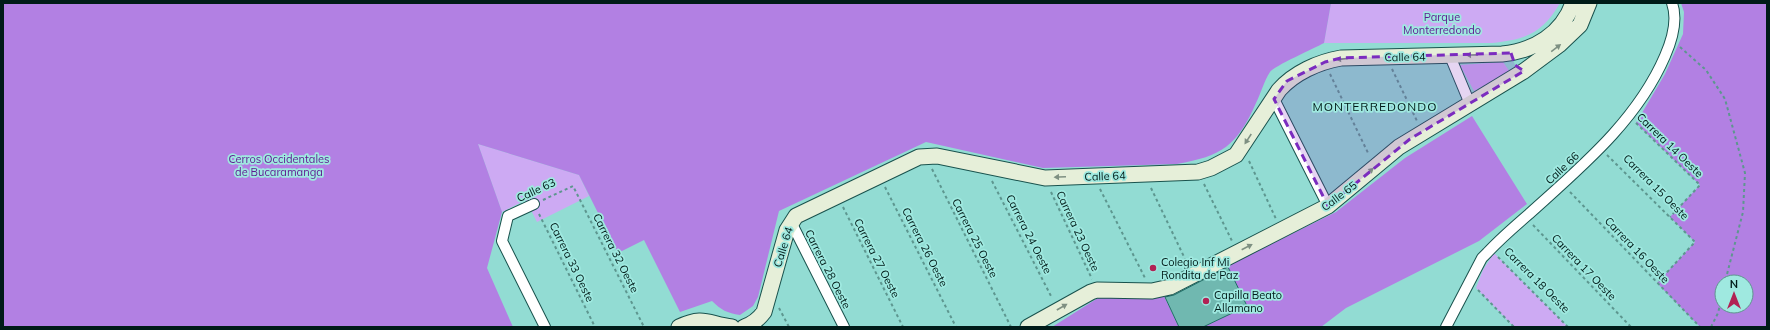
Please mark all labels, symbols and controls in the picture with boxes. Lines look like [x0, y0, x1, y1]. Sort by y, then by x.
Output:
park label: Parque Monterredondo [1403, 10, 1481, 37]
one-way arrow [1550, 44, 1561, 52]
street label: Calle 64 [1384, 50, 1426, 64]
one-way arrow [1465, 52, 1478, 58]
one-way arrow [1336, 55, 1348, 62]
district label: MONTERREDONDO [1313, 99, 1437, 114]
street label: Carrera 14 Oeste [1634, 110, 1706, 180]
one-way arrow [1244, 133, 1251, 145]
street label: Calle 66 [1542, 149, 1582, 187]
street label: Carrera 15 Oeste [1620, 151, 1692, 223]
park label: Cerros Occidentales de Bucaramanga [228, 152, 330, 179]
one-way arrow [1364, 167, 1374, 176]
street label: Calle 64 [1084, 168, 1126, 184]
one-way arrow [1054, 174, 1066, 181]
street label: Calle 63 [514, 175, 558, 205]
street label: Calle 65 [1318, 178, 1360, 214]
street label: Carrera 23 Oeste [1053, 189, 1103, 273]
street label: Carrera 24 Oeste [1003, 192, 1055, 276]
street label: Carrera 25 Oeste [949, 196, 1001, 280]
street label: Carrera 26 Oeste [899, 205, 951, 289]
street label: Carrera 32 Oeste [590, 211, 642, 295]
street label: Carrera 16 Oeste [1602, 214, 1672, 286]
street label: Carrera 27 Oeste [851, 216, 903, 300]
street label: Carrera 33 Oeste [547, 220, 597, 304]
street label: Calle 64 [770, 225, 796, 269]
street label: Carrera 28 Oeste [802, 227, 854, 311]
street label: Carrera 17 Oeste [1549, 231, 1619, 303]
one-way arrow [1242, 244, 1253, 251]
street label: Carrera 18 Oeste [1501, 244, 1573, 316]
place label: Colegio Inf Mi Rondita de Paz [1161, 255, 1239, 282]
marker: Colegio Inf Mi Rondita de Paz [1148, 263, 1158, 273]
north arrow [1714, 274, 1754, 314]
text: N [1730, 277, 1738, 291]
place label: Capilla Beato Allamano [1214, 288, 1282, 315]
marker: Capilla Beato Allamano [1201, 296, 1211, 306]
one-way arrow [1056, 304, 1068, 311]

